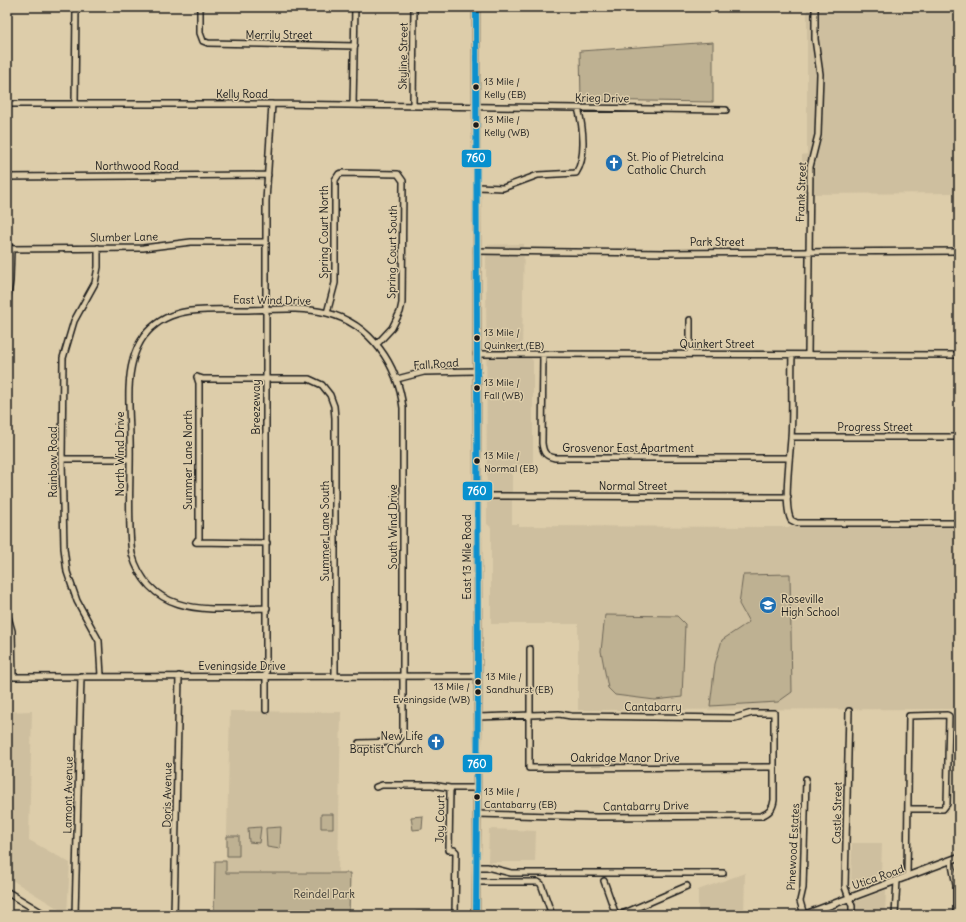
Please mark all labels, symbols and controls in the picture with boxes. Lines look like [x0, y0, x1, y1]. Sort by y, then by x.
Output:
street label: Skyline Street [395, 22, 411, 90]
street label: Merrily Street [246, 28, 313, 42]
place label: 13 Mile / Kelly (EB) [484, 75, 526, 101]
marker: 13 Mile / Kelly (EB) [471, 82, 481, 92]
street label: Kelly Road [216, 87, 269, 101]
street label: Krieg Drive [575, 91, 629, 105]
place label: 13 Mile / Kelly (WB) [484, 113, 529, 139]
marker: 13 Mile / Kelly (WB) [471, 120, 481, 130]
line badge: 760 [461, 149, 492, 168]
place label: St. Pio of Pietrelcina Catholic Church [627, 150, 724, 177]
text: 760 [467, 151, 485, 165]
church icon: St. Pio of Pietrelcina Catholic Church [604, 153, 624, 173]
street label: Northwood Road [95, 159, 180, 173]
street label: Frank Street [793, 161, 809, 222]
street label: Spring Court North [317, 185, 331, 279]
street label: Spring Court South [384, 205, 400, 299]
street label: Slumber Lane [90, 229, 158, 245]
street label: Park Street [690, 235, 745, 249]
street label: East Wind Drive [233, 292, 311, 308]
place label: 13 Mile / Quinkert (EB) [484, 326, 544, 352]
marker: 13 Mile / Quinkert (EB) [472, 333, 482, 343]
street label: Quinkert Street [679, 337, 755, 351]
street label: Fall Road [413, 355, 460, 373]
place label: 13 Mile / Fall (WB) [484, 376, 523, 402]
street label: Breezeway [249, 379, 263, 435]
marker: 13 Mile / Fall (WB) [472, 383, 482, 393]
street label: Summer Lane North [181, 410, 195, 510]
street label: North Wind Drive [113, 412, 127, 496]
street label: Progress Street [837, 420, 913, 434]
street label: Rainbow Road [46, 426, 60, 498]
street label: Grosvenor East Apartment [562, 441, 694, 455]
place label: 13 Mile / Normal (EB) [484, 449, 538, 475]
marker: 13 Mile / Normal (EB) [472, 456, 482, 466]
street label: Normal Street [599, 479, 668, 493]
street label: Summer Lane South [318, 481, 332, 581]
line badge: 760 [462, 481, 493, 501]
street label: South Wind Drive [386, 484, 400, 570]
text: 760 [468, 484, 486, 498]
street label: East 13 Mile Road [460, 514, 474, 600]
place label: Roseville High School [781, 592, 839, 619]
school or university icon: Roseville High School [758, 595, 778, 615]
street label: Eveningside Drive [198, 659, 286, 673]
place label: 13 Mile / Sandhurst (EB) [486, 670, 553, 696]
marker: 13 Mile / Sandhurst (EB) [473, 677, 483, 687]
place label: 13 Mile / Eveningside (WB) [393, 680, 470, 706]
marker: 13 Mile / Eveningside (WB) [473, 687, 483, 697]
street label: Cantabarry [624, 700, 682, 714]
place label: New Life Baptist Church [350, 729, 423, 756]
church icon: New Life Baptist Church [426, 732, 446, 752]
street label: Oakridge Manor Drive [570, 751, 680, 765]
line badge: 760 [462, 754, 493, 773]
street label: Lamont Avenue [60, 756, 76, 834]
text: 760 [468, 757, 486, 771]
street label: Doris Avenue [159, 762, 175, 828]
street label: Castle Street [829, 781, 845, 844]
place label: 13 Mile / Cantabarry (EB) [484, 785, 557, 811]
marker: 13 Mile / Cantabarry (EB) [472, 792, 482, 802]
street label: Joy Court [433, 794, 447, 843]
street label: Cantabarry Drive [603, 798, 689, 814]
street label: Pinewood Estates [784, 803, 802, 891]
street label: Utica Road [850, 861, 906, 892]
park label: Reindel Park [293, 887, 355, 901]

